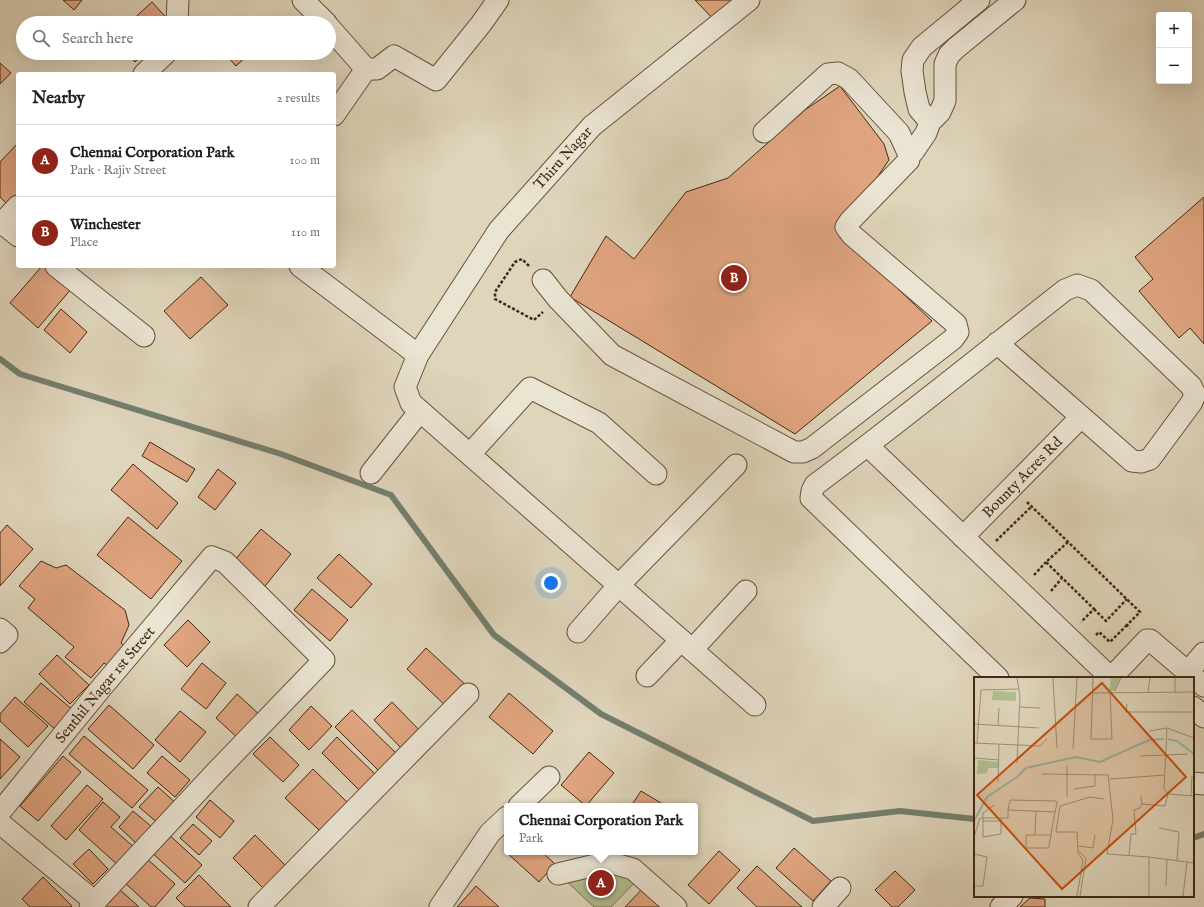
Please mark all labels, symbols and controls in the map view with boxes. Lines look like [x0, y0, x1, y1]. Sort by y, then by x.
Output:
map controls [1156, 12, 1192, 84]
button: + [1156, 12, 1192, 48]
search box [16, 16, 336, 60]
icon: search [30, 27, 52, 49]
text: Search here [62, 29, 133, 48]
button: − [1156, 48, 1192, 84]
text: Nearby [32, 88, 85, 109]
text: 2 results [276, 90, 320, 107]
street label: Thiru Nagar [530, 122, 597, 194]
text: Chennai Corporation Park [70, 143, 235, 162]
text: A [41, 152, 49, 169]
text: 100 m [290, 152, 320, 169]
text: Park · Rajiv Street [70, 162, 166, 179]
text: Winchester [70, 215, 140, 234]
text: B [41, 224, 49, 241]
text: 110 m [291, 224, 320, 241]
text: Place [70, 234, 98, 251]
pin: B [721, 263, 747, 293]
street label: Bounty Acres Rd [978, 432, 1067, 522]
your location [541, 573, 561, 593]
street label: Senthil Nagar 1st Street [51, 622, 159, 747]
inset map [974, 677, 1194, 897]
popup [504, 803, 698, 855]
text: Chennai Corporation Park [519, 811, 683, 830]
text: Park [519, 830, 543, 847]
pin: A [588, 868, 614, 898]

